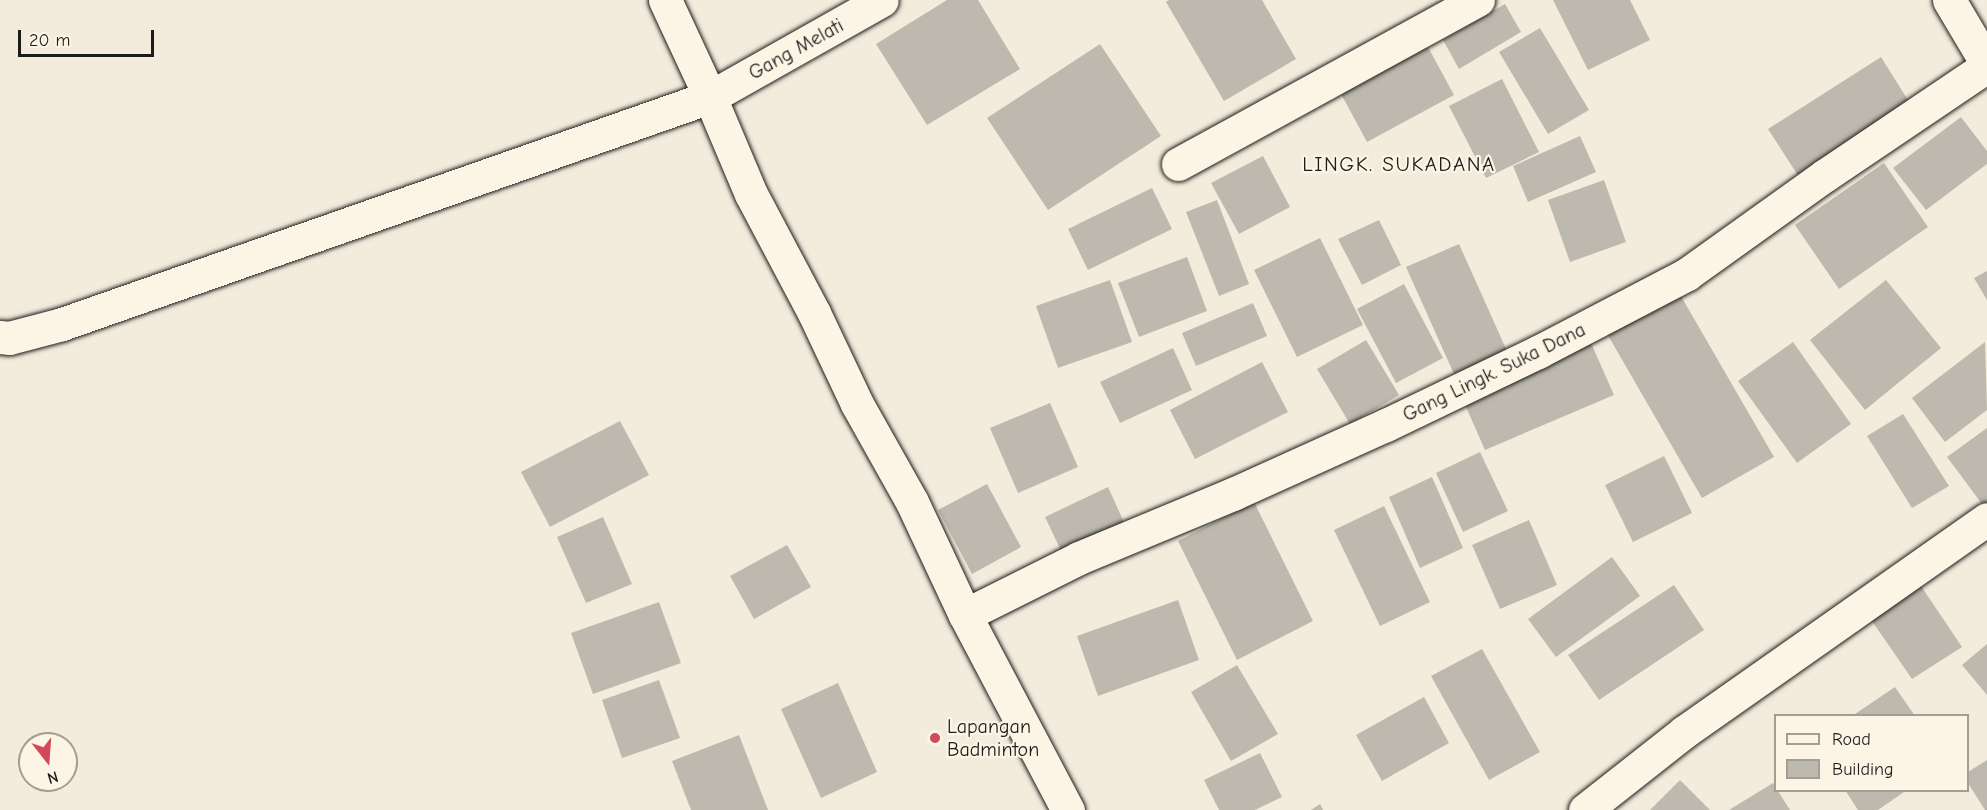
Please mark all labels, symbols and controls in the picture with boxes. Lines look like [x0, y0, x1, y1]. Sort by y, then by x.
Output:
street label: Gang Melati [744, 13, 848, 85]
scale bar [21, 18, 158, 56]
text: 20 m [29, 30, 70, 51]
district label: LINGK. SUKADANA [1302, 151, 1496, 177]
street label: Gang Lingk. Suka Dana [1399, 317, 1589, 427]
place label: Lapangan Badminton [947, 714, 1039, 761]
legend [1774, 714, 1969, 792]
text: Road [1832, 729, 1871, 750]
marker: Lapangan Badminton [928, 731, 942, 745]
north arrow [18, 732, 78, 792]
text: Building [1832, 759, 1894, 780]
text: N [45, 767, 60, 787]

